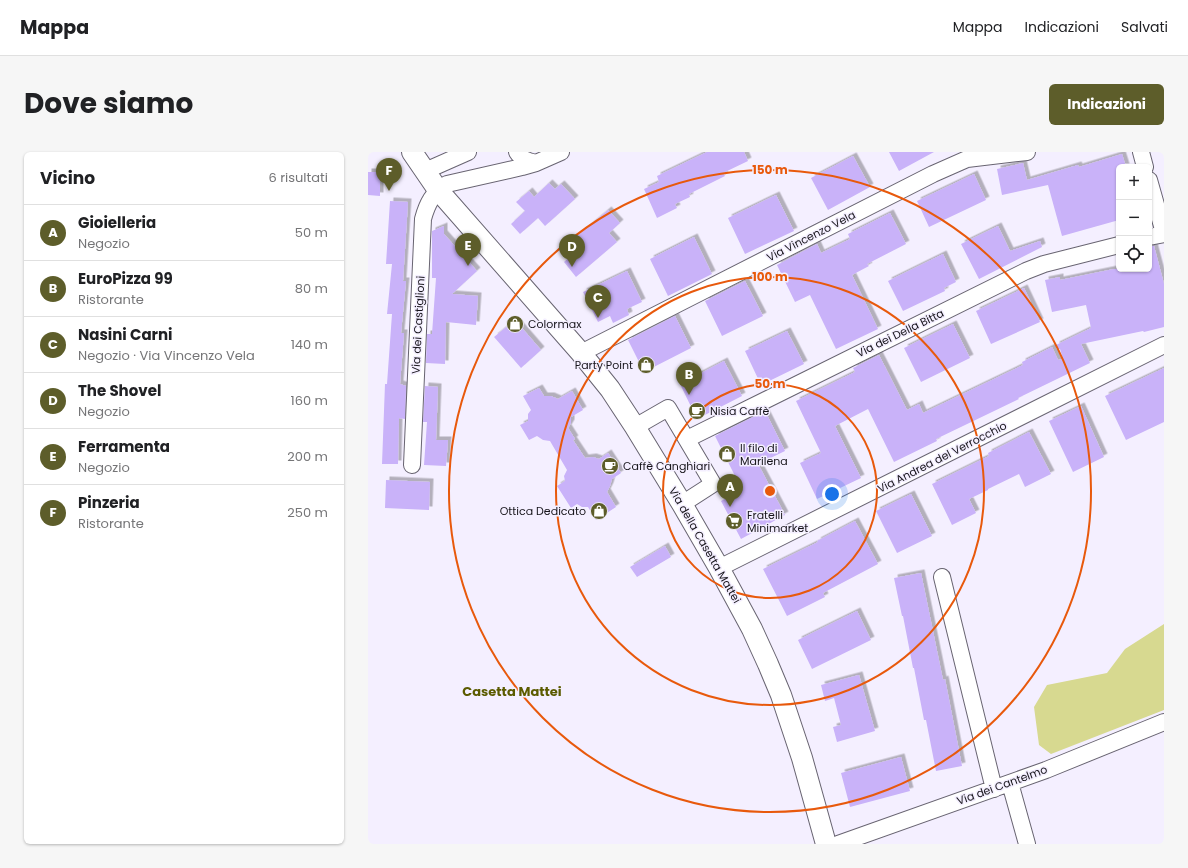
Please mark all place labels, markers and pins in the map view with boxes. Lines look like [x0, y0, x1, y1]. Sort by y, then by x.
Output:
pin: F [376, 158, 402, 191]
pin: E [455, 233, 481, 266]
pin: D [559, 234, 585, 267]
pin: C [585, 285, 611, 318]
shop icon: Colormax [505, 314, 525, 334]
place label: Colormax [528, 316, 582, 332]
shop icon: Party Point [636, 355, 656, 375]
place label: Party Point [575, 357, 633, 373]
pin: B [676, 362, 702, 395]
cafe icon: Nisia Caffè [687, 401, 707, 421]
place label: Nisia Caffè [710, 403, 769, 419]
place label: Il filo di Marilena [740, 440, 788, 469]
shop icon: Il filo di Marilena [717, 444, 737, 464]
cafe icon: Caffè Canghiari [600, 456, 620, 476]
place label: Caffè Canghiari [623, 458, 711, 474]
pin: A [717, 474, 743, 507]
centre of rings [763, 484, 777, 498]
shop icon: Ottica Dedicato [589, 501, 609, 521]
place label: Ottica Dedicato [500, 503, 586, 519]
place label: Fratelli Minimarket [747, 507, 808, 536]
supermarket icon: Fratelli Minimarket [724, 511, 744, 531]

